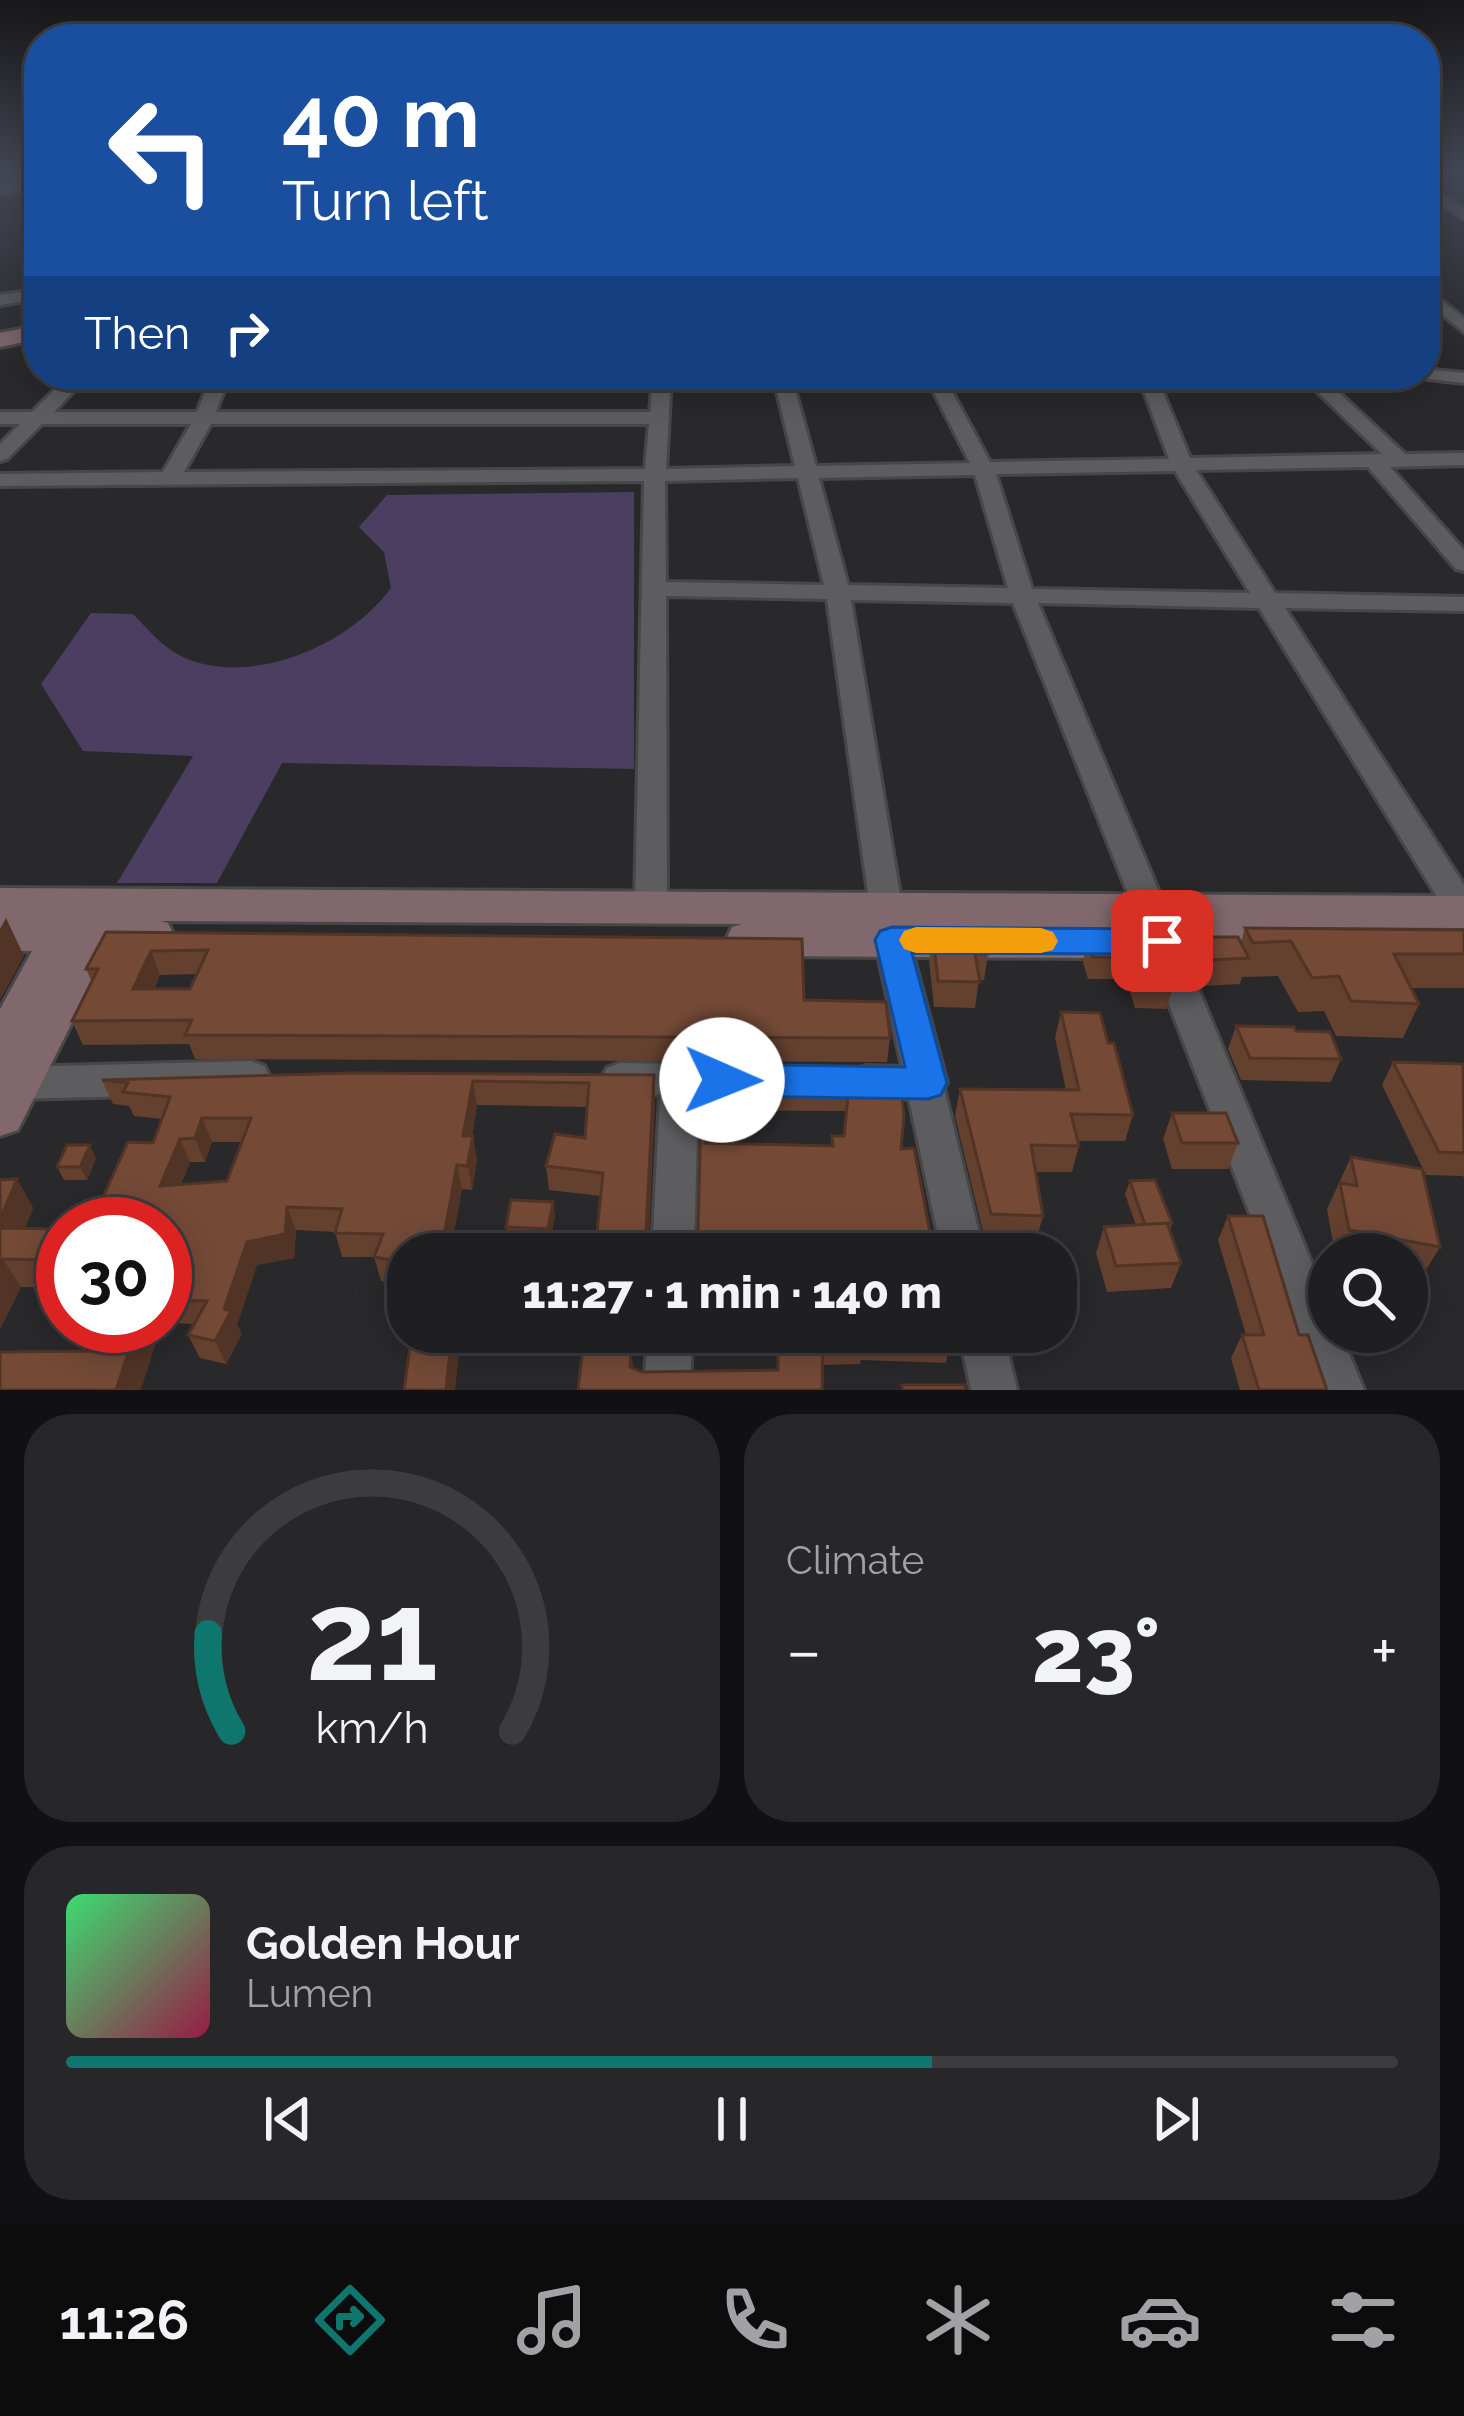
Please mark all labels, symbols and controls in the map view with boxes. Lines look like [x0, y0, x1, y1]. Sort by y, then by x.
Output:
text: 40 m [282, 68, 480, 167]
icon: left [84, 72, 240, 228]
text: Turn left [282, 169, 489, 233]
icon: right [214, 300, 280, 366]
text: Then [84, 307, 190, 360]
pin [1111, 890, 1213, 992]
icon: arrive [1129, 908, 1195, 974]
position arrow [659, 1017, 785, 1143]
speed limit sign: 30 [36, 1197, 192, 1353]
map controls [1308, 1233, 1428, 1353]
button: search [1308, 1233, 1428, 1353]
text: 11:27 · 1 min · 140 m [522, 1266, 942, 1319]
text: Climate [786, 1537, 924, 1583]
text: 21 [306, 1563, 438, 1709]
text: 23° [1032, 1597, 1160, 1703]
text: − [786, 1612, 822, 1689]
text: + [1371, 1612, 1398, 1689]
text: km/h [315, 1703, 429, 1753]
text: Golden Hour [246, 1917, 520, 1970]
text: Lumen [246, 1970, 373, 2016]
icon: previous [255, 2086, 321, 2152]
icon: pause [699, 2086, 765, 2152]
icon: next [1143, 2086, 1209, 2152]
icon: directions [308, 2278, 392, 2362]
icon: music [510, 2278, 594, 2362]
icon: phone [713, 2278, 797, 2362]
icon: climate [916, 2278, 1000, 2362]
icon: car [1118, 2278, 1202, 2362]
icon: filters [1321, 2278, 1405, 2362]
text: 11:26 [59, 2288, 189, 2352]

